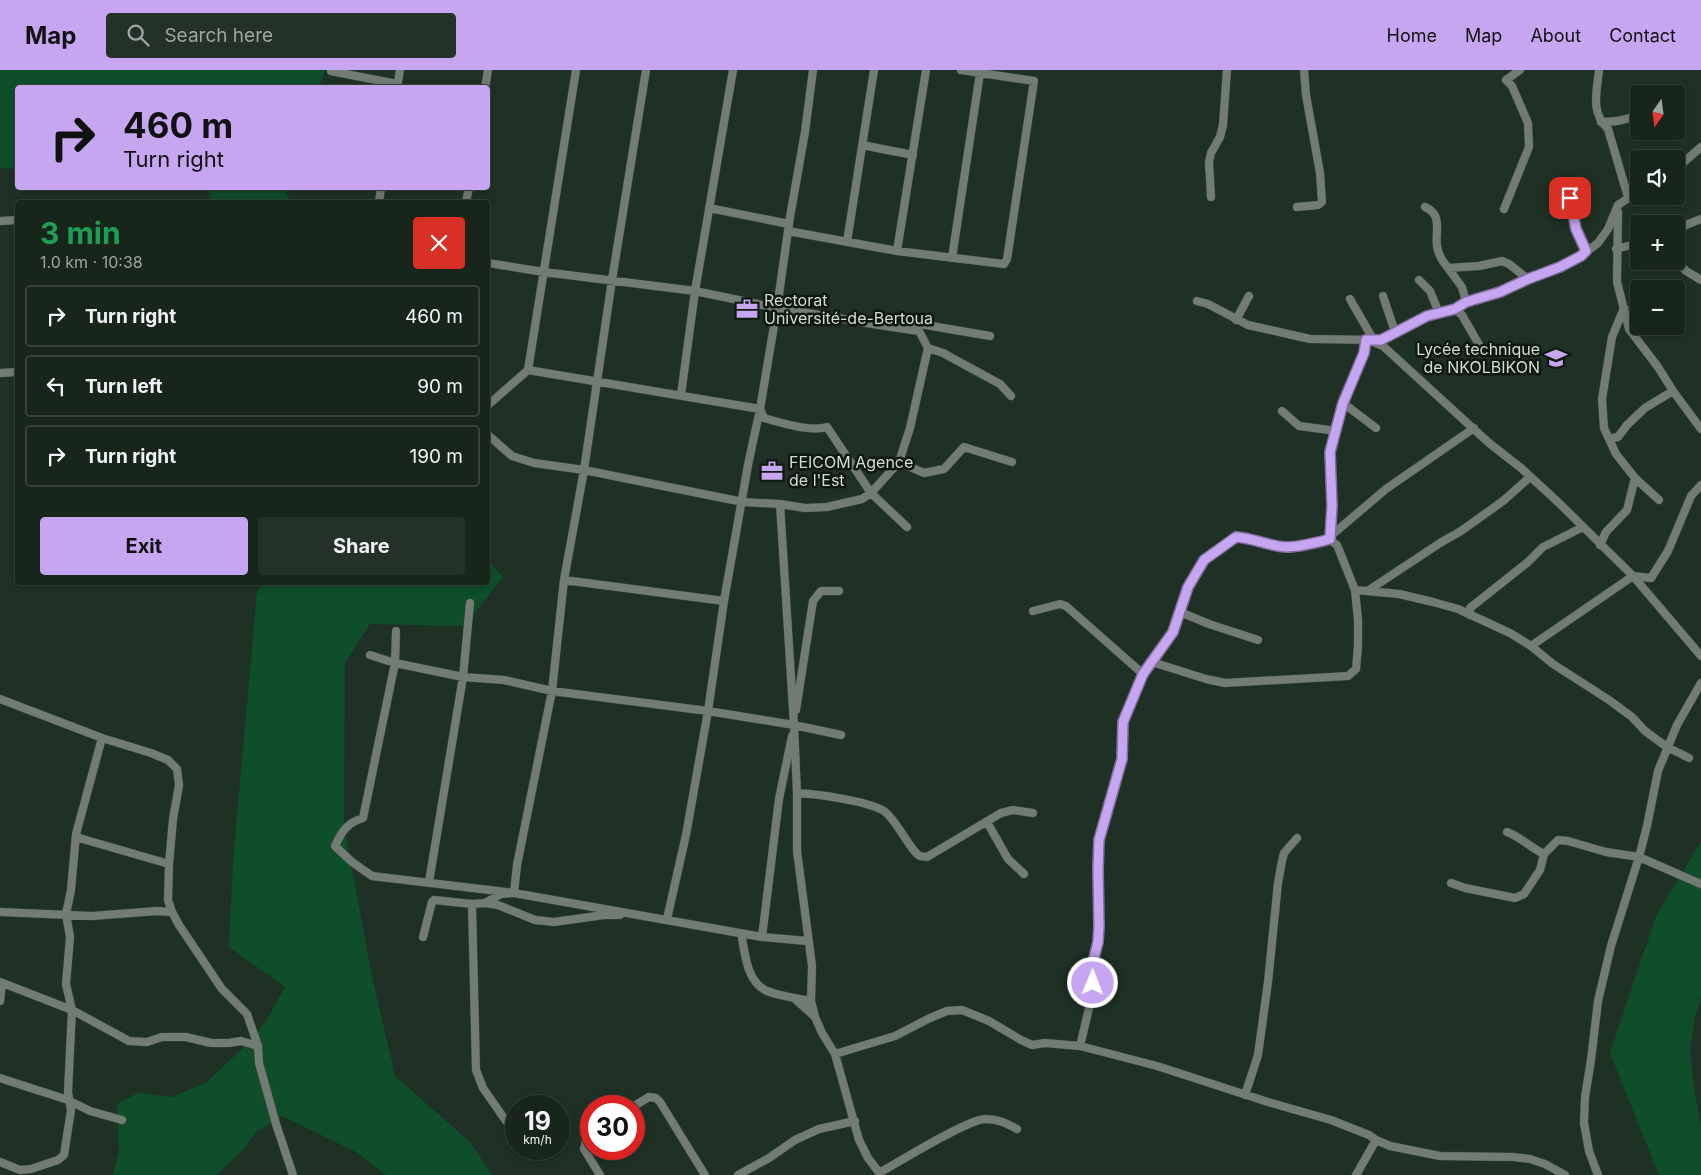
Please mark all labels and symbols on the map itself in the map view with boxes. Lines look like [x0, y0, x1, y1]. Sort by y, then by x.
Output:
north arrow [1630, 85, 1685, 140]
pin [1549, 177, 1591, 219]
place label: Rectorat Université-de-Bertoua [764, 290, 933, 328]
office icon: Rectorat Université-de-Bertoua [734, 296, 760, 322]
place label: Lycée technique de NKOLBIKON [1416, 339, 1540, 377]
school or university icon: Lycée technique de NKOLBIKON [1543, 345, 1569, 371]
place label: FEICOM Agence de l'Est [789, 452, 913, 490]
office icon: FEICOM Agence de l'Est [759, 458, 785, 484]
position arrow [1066, 956, 1118, 1008]
speed limit sign: 30 [580, 1095, 645, 1160]

